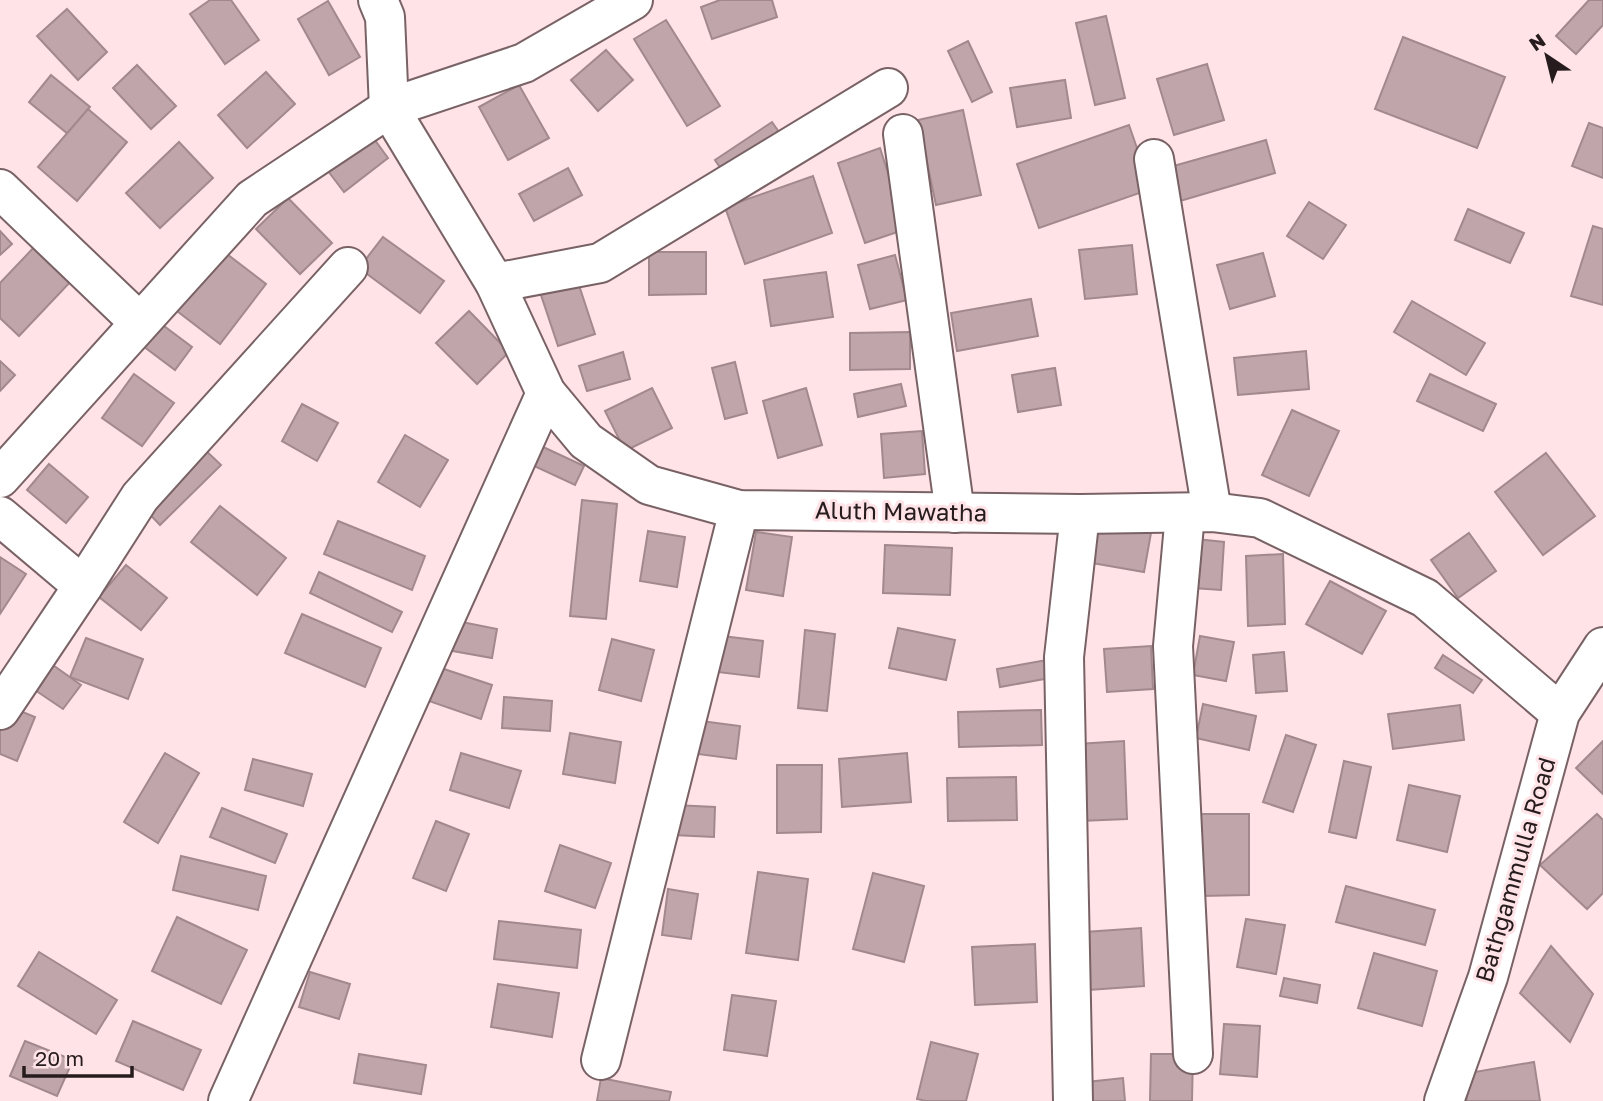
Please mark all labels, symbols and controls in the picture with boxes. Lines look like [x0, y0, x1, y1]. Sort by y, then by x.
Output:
north arrow [1512, 21, 1582, 91]
text: N [1524, 28, 1549, 55]
street label: Aluth Mawatha [815, 494, 987, 527]
street label: Bathgammulla Road [1469, 754, 1561, 985]
scale bar [24, 1034, 133, 1078]
text: 20 m [35, 1045, 84, 1071]

